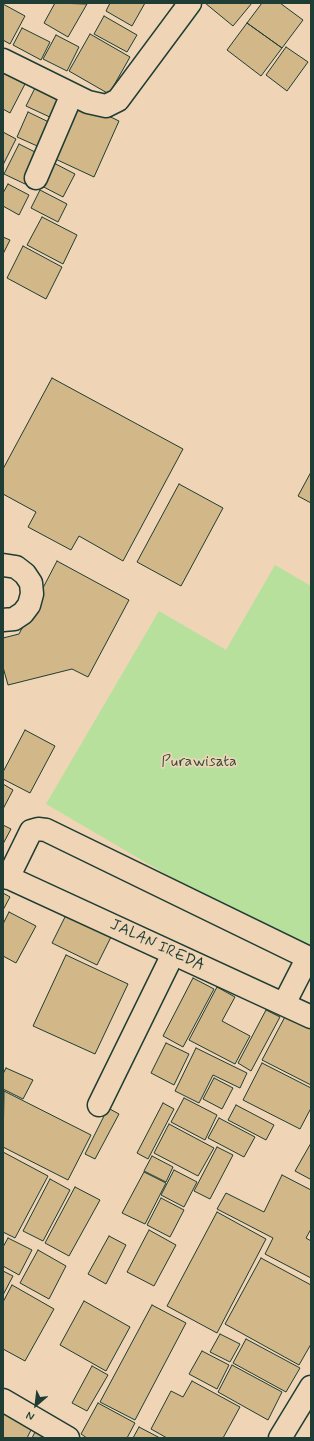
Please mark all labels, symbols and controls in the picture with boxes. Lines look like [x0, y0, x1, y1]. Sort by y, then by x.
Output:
park label: Purawisata [161, 753, 237, 773]
street label: JALAN IREDA [107, 916, 207, 976]
north arrow [16, 1385, 56, 1425]
text: N [24, 1408, 37, 1423]

